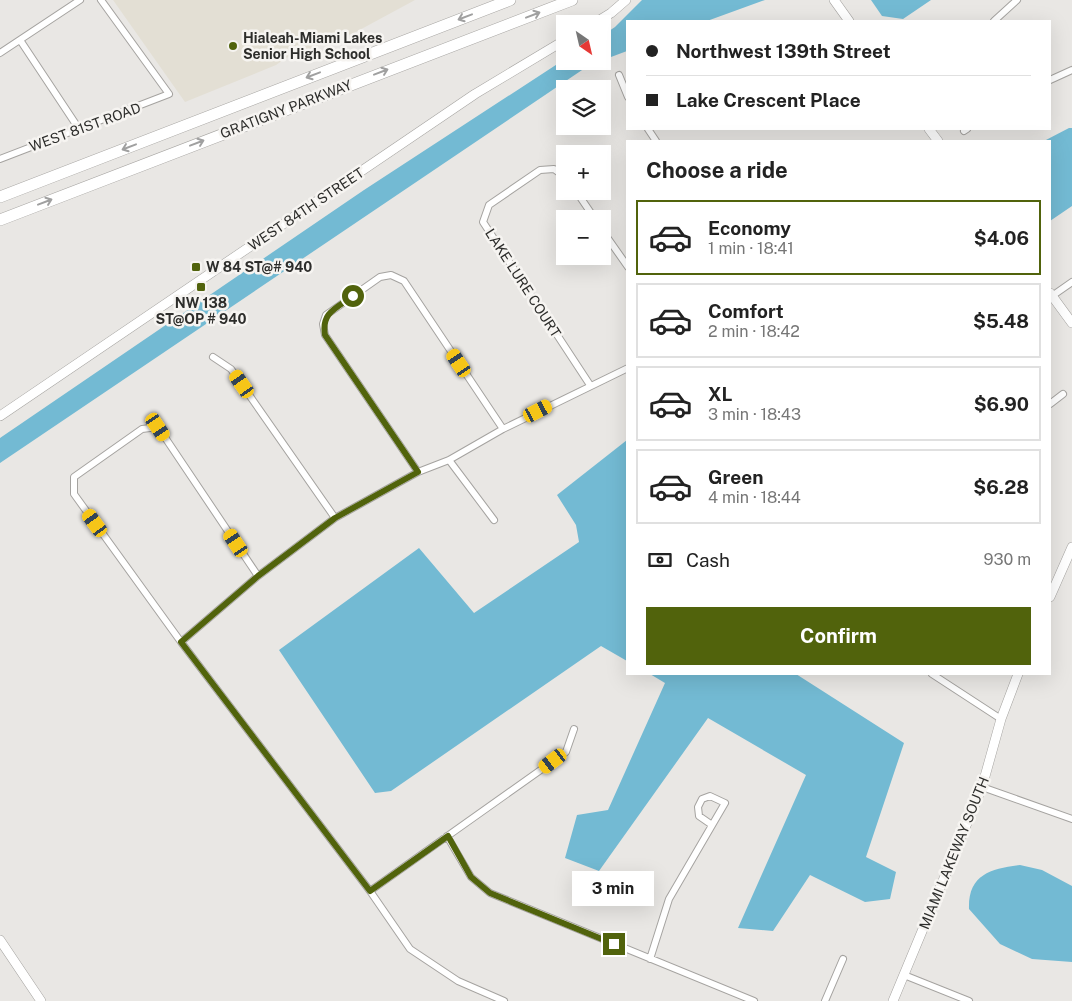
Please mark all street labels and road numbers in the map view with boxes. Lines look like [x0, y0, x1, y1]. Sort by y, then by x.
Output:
street label: GRATIGNY PARKWAY [218, 76, 355, 141]
street label: WEST 81ST ROAD [27, 99, 143, 155]
street label: WEST 84TH STREET [245, 164, 367, 254]
street label: LAKE LURE COURT [482, 226, 564, 340]
street label: MIAMI LAKEWAY SOUTH [916, 774, 992, 932]

